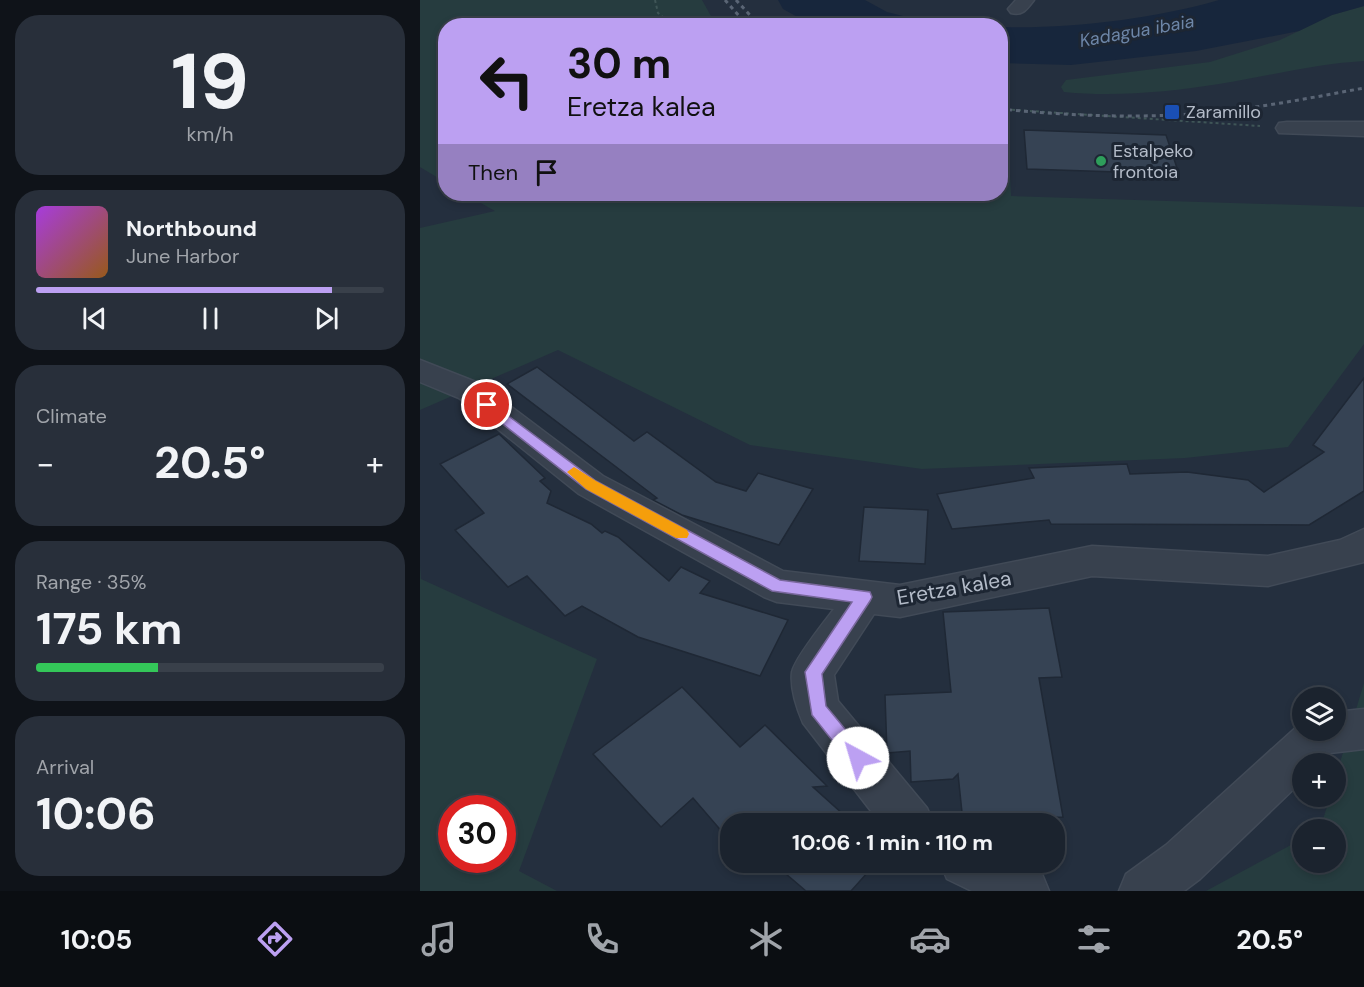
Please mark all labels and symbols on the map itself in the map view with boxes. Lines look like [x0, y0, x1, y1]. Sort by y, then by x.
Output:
water label: Kadagua ibaia [1078, 9, 1196, 53]
place label: Zaramillo [1186, 100, 1261, 124]
marker: Zaramillo [1163, 103, 1181, 121]
place label: Estalpeko frontoia [1113, 139, 1193, 184]
marker: Estalpeko frontoia [1094, 154, 1108, 168]
pin [461, 379, 512, 430]
street label: Eretza kalea [895, 564, 1013, 612]
position arrow [826, 726, 890, 790]
speed limit sign: 30 [438, 795, 516, 873]

